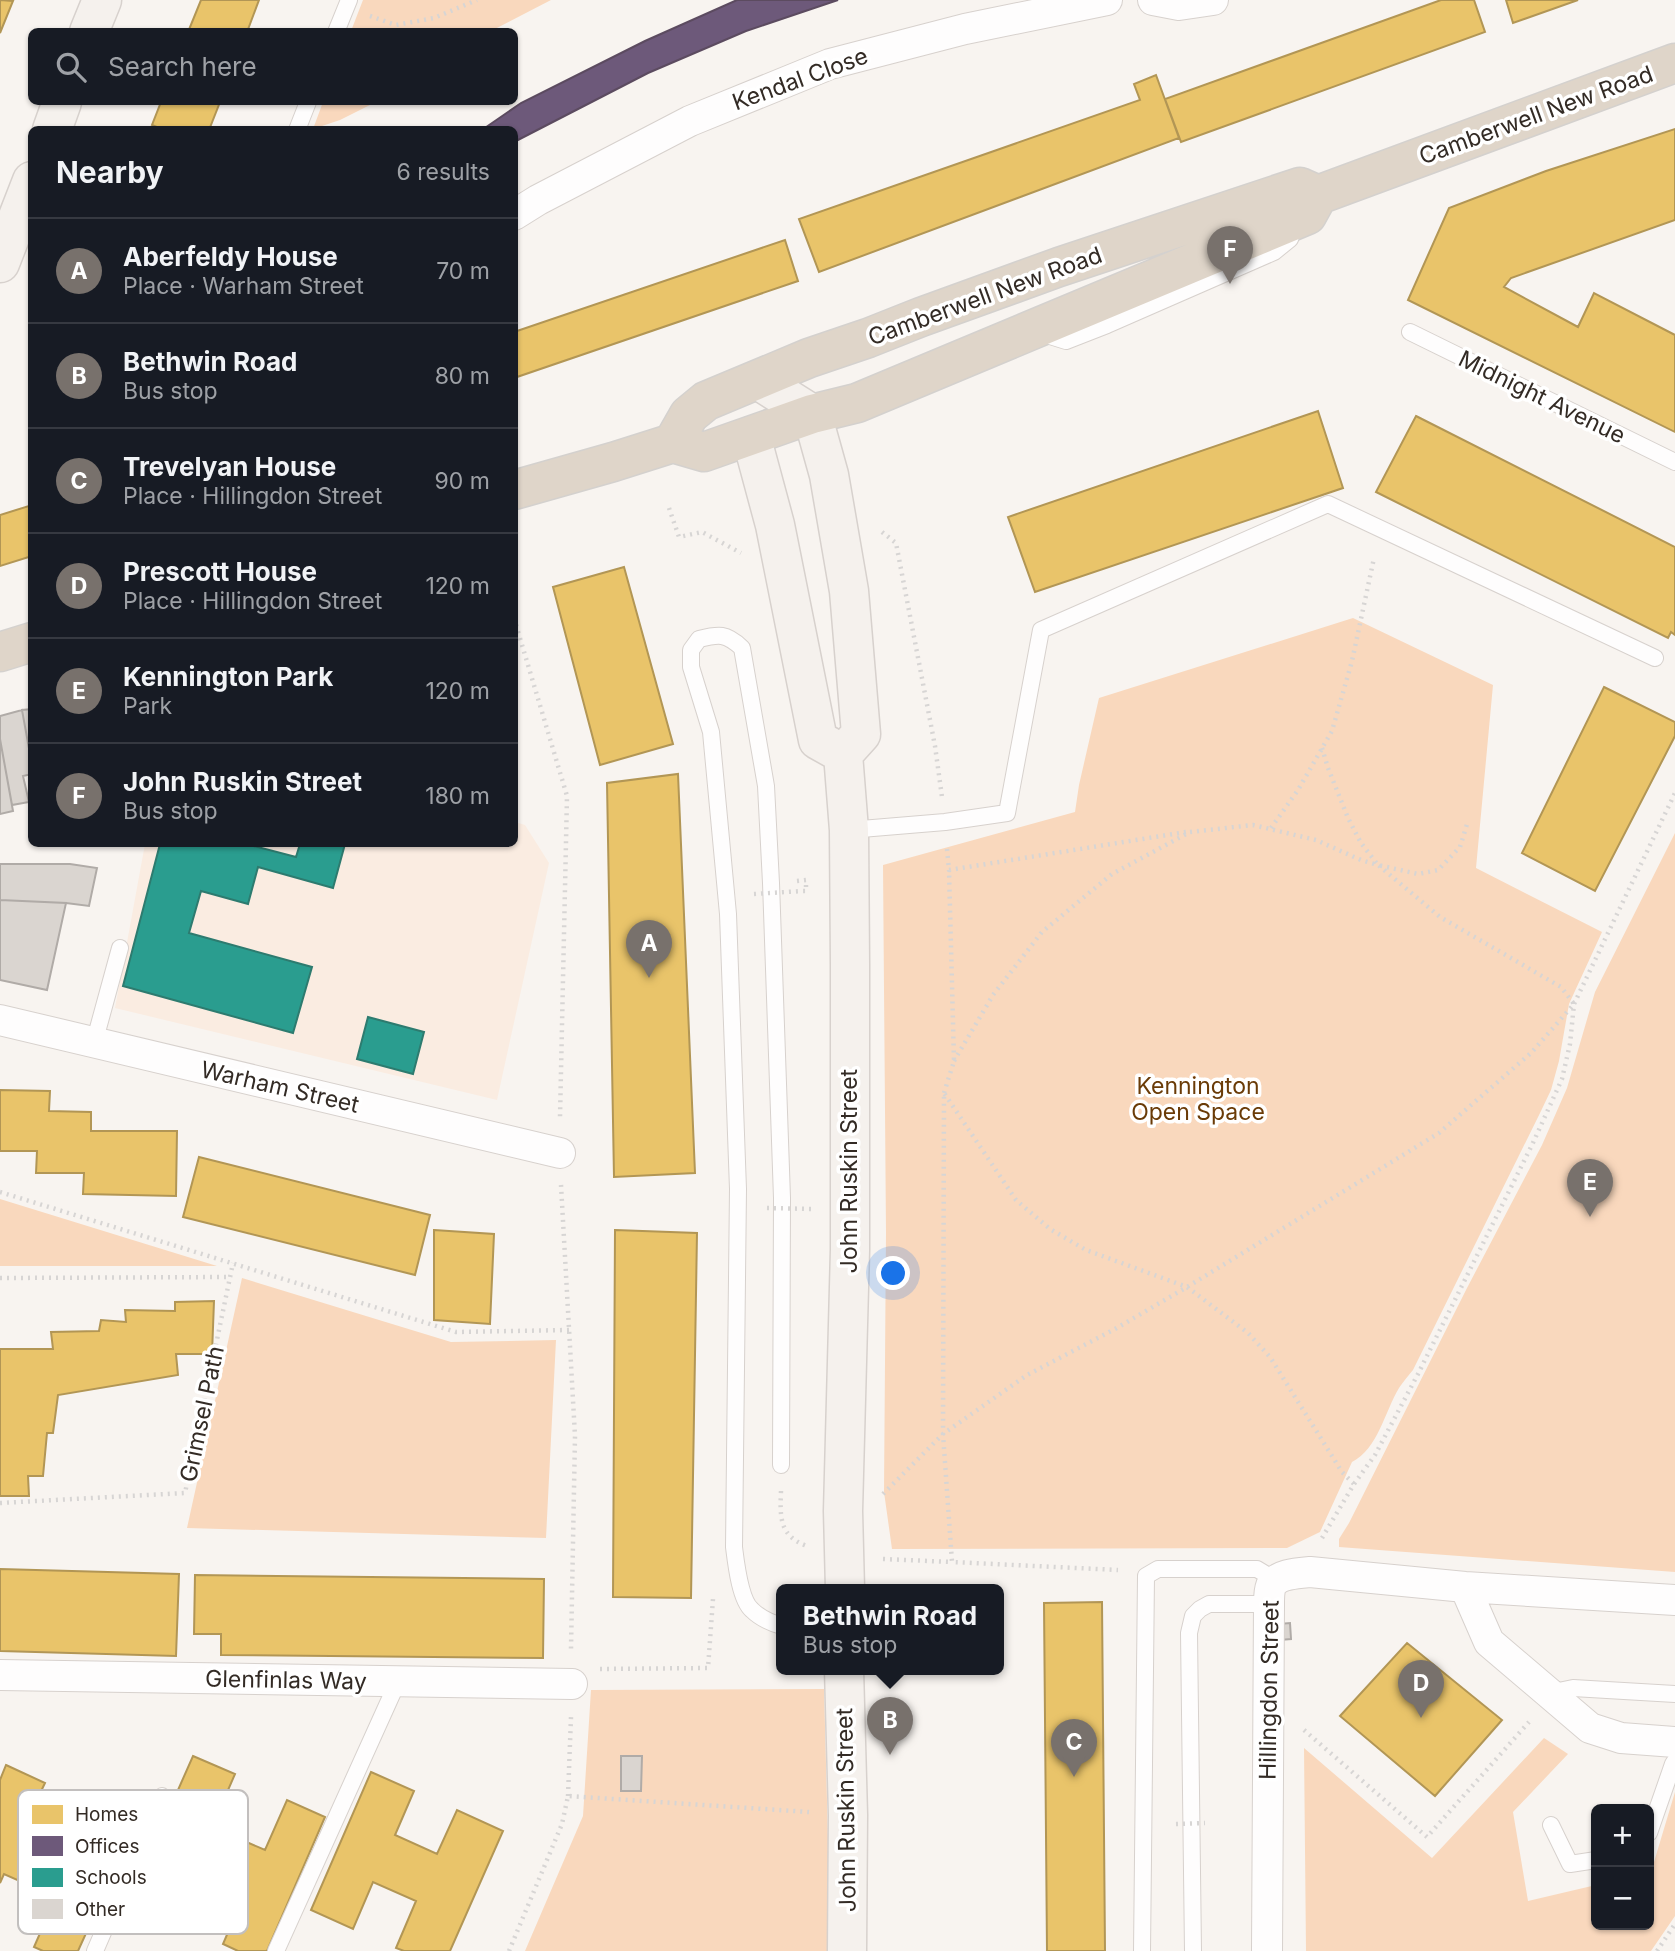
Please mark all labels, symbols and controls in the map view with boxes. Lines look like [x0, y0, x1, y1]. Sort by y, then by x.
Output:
search box [28, 28, 518, 105]
street label: Kendal Close [728, 42, 872, 116]
icon: search [52, 48, 90, 86]
text: Search here [108, 51, 257, 82]
street label: Camberwell New Road [1415, 60, 1657, 170]
text: Nearby [56, 154, 164, 190]
text: 6 results [396, 158, 490, 186]
pin: F [1207, 226, 1253, 284]
text: Aberfeldy House [123, 241, 338, 272]
street label: Camberwell New Road [864, 241, 1106, 351]
text: A [70, 257, 88, 285]
text: 70 m [436, 257, 490, 285]
text: Place · Warham Street [123, 272, 364, 300]
street label: Midnight Avenue [1454, 345, 1630, 449]
text: Bethwin Road [123, 346, 297, 377]
text: B [71, 362, 87, 390]
text: 80 m [435, 362, 490, 390]
text: Bus stop [123, 377, 218, 405]
text: Trevelyan House [123, 451, 336, 482]
text: C [70, 467, 88, 495]
text: 90 m [435, 467, 490, 495]
text: Place · Hillingdon Street [123, 482, 382, 510]
text: Prescott House [123, 556, 317, 587]
text: D [71, 572, 87, 600]
text: 120 m [425, 572, 490, 600]
text: Place · Hillingdon Street [123, 587, 382, 615]
text: Kennington Park [123, 661, 333, 692]
text: E [72, 677, 86, 705]
text: 120 m [425, 677, 490, 705]
text: Park [123, 692, 172, 720]
text: John Ruskin Street [123, 766, 362, 797]
text: F [72, 782, 86, 810]
text: 180 m [425, 782, 490, 810]
text: Bus stop [123, 797, 218, 825]
pin: A [626, 920, 672, 978]
street label: Warham Street [198, 1055, 362, 1119]
street label: John Ruskin Street [835, 1068, 863, 1273]
park label: Kennington Open Space [1131, 1072, 1265, 1126]
pin: E [1567, 1159, 1613, 1217]
your location [876, 1256, 910, 1290]
street label: Grimsel Path [174, 1343, 230, 1485]
popup [776, 1584, 1004, 1675]
street label: Hillingdon Street [1253, 1599, 1285, 1780]
text: Bethwin Road [803, 1600, 977, 1631]
text: Bus stop [803, 1631, 897, 1659]
pin: D [1398, 1660, 1444, 1718]
street label: Glenfinlas Way [205, 1665, 367, 1695]
pin: B [867, 1697, 913, 1755]
street label: John Ruskin Street [830, 1707, 862, 1912]
pin: C [1051, 1719, 1097, 1777]
legend [18, 1790, 248, 1934]
text: Homes [75, 1803, 138, 1826]
map controls [1591, 1804, 1654, 1930]
button: + [1591, 1804, 1654, 1867]
text: Offices [75, 1835, 139, 1858]
text: Schools [75, 1866, 147, 1889]
button: − [1591, 1867, 1654, 1930]
text: Other [75, 1898, 125, 1921]

